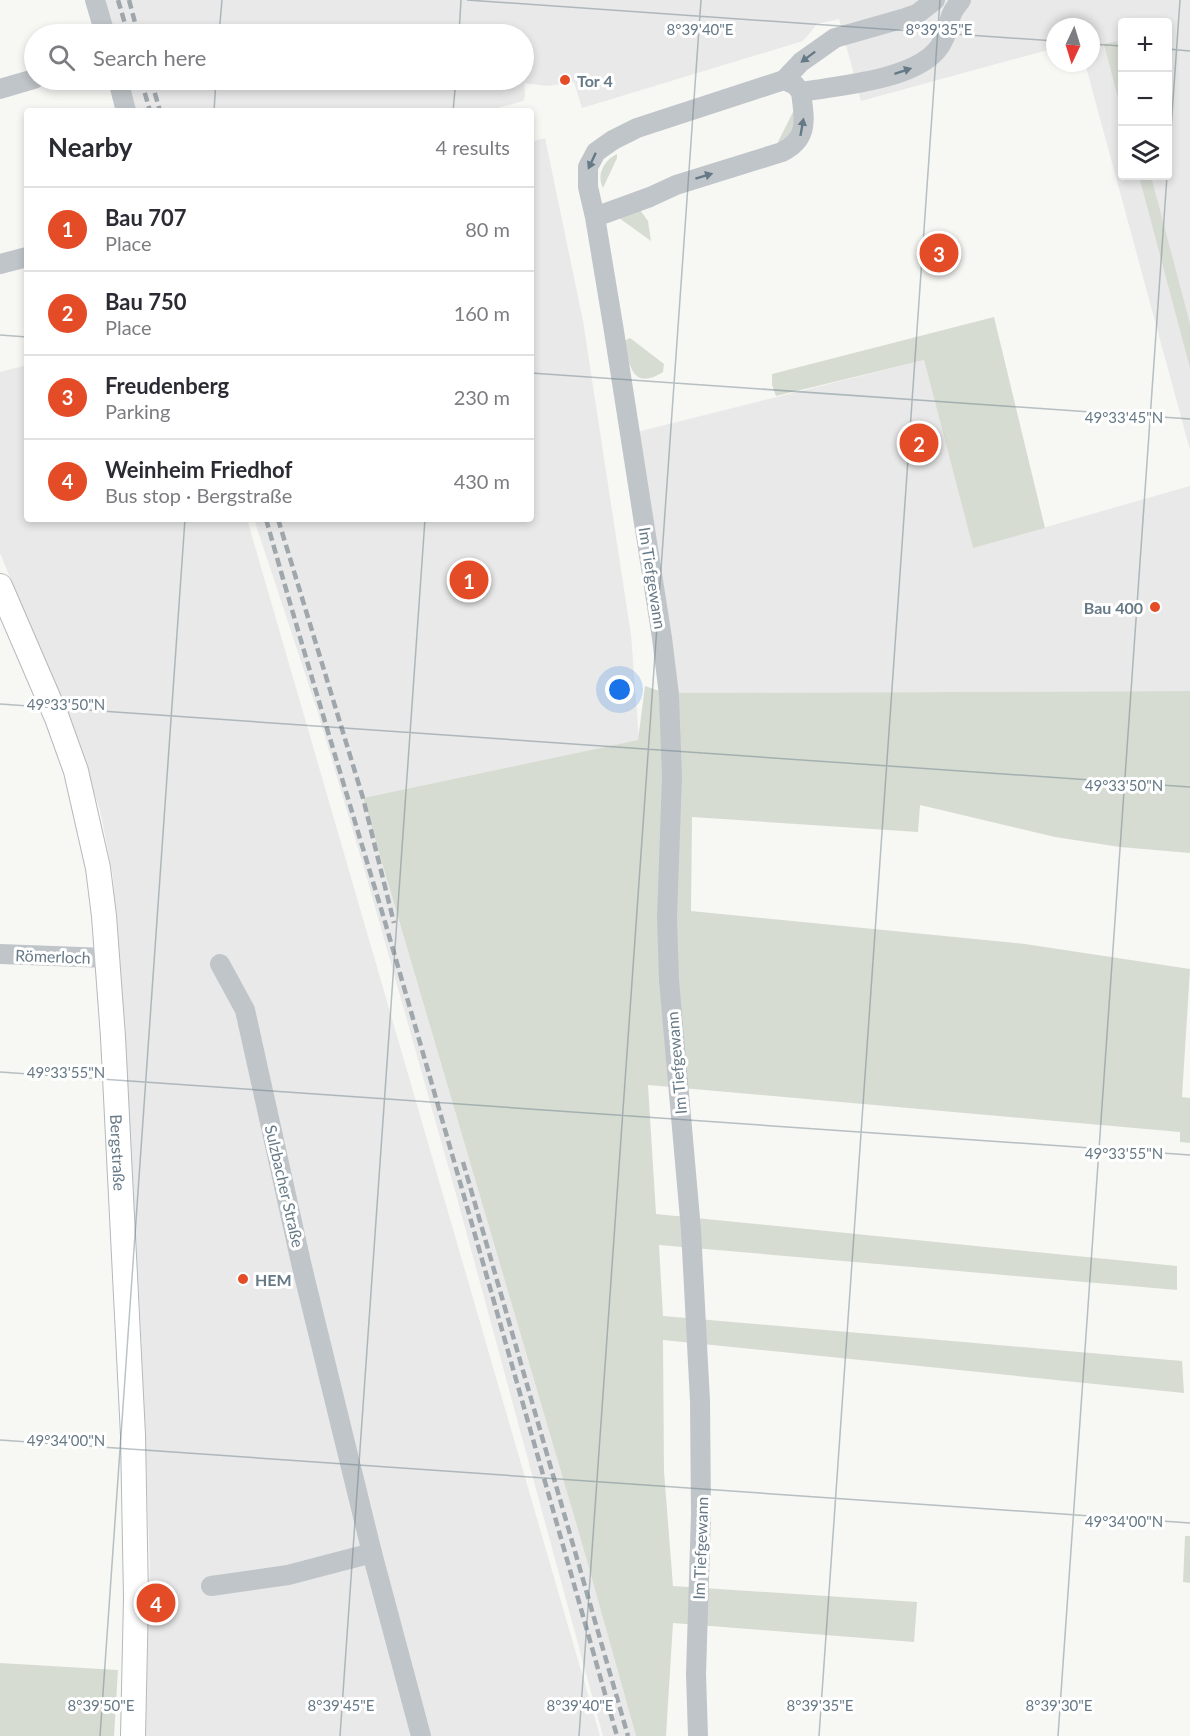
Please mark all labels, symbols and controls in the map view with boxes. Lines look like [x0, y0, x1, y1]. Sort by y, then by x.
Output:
north arrow [1046, 18, 1100, 72]
map controls [1118, 18, 1172, 180]
button: + [1118, 18, 1172, 72]
text: 8°39'40"E [667, 20, 734, 38]
text: 8°39'35"E [906, 20, 973, 38]
search box [24, 24, 534, 90]
icon: search [45, 41, 78, 74]
text: Search here [93, 44, 206, 71]
one-way arrow [800, 51, 816, 64]
one-way arrow [894, 66, 912, 75]
place label: Tor 4 [577, 71, 613, 90]
button: − [1118, 72, 1172, 126]
marker: Tor 4 [558, 73, 572, 87]
one-way arrow [798, 117, 807, 136]
button: layers [1118, 126, 1172, 180]
text: Nearby [48, 131, 133, 163]
text: 4 results [435, 135, 510, 159]
one-way arrow [588, 152, 598, 170]
one-way arrow [695, 171, 713, 180]
text: Bau 707 [105, 204, 187, 231]
text: 1 [62, 217, 73, 241]
text: 80 m [465, 217, 510, 241]
pin: 3 [920, 230, 958, 276]
text: Place [105, 231, 152, 255]
text: Bau 750 [105, 288, 187, 315]
text: 2 [62, 301, 73, 325]
text: 160 m [454, 301, 510, 325]
text: Place [105, 315, 152, 339]
text: Freudenberg [105, 372, 229, 399]
text: 3 [62, 385, 73, 409]
text: 230 m [454, 385, 510, 409]
text: Parking [105, 399, 170, 423]
text: 49°33'45"N [1085, 408, 1163, 426]
pin: 2 [900, 420, 938, 466]
text: Weinheim Friedhof [105, 456, 292, 483]
text: 4 [62, 469, 73, 493]
text: 430 m [454, 469, 510, 493]
text: Bus stop · Bergstraße [105, 483, 292, 507]
street label: Im Tiefgewann [636, 526, 670, 630]
pin: 1 [450, 558, 488, 602]
place label: Bau 400 [1084, 598, 1143, 617]
marker: Bau 400 [1148, 600, 1162, 614]
your location [605, 675, 634, 704]
text: 49°33'50"N [27, 695, 105, 713]
text: 49°33'50"N [1085, 776, 1163, 794]
street label: Römerloch [15, 945, 91, 967]
street label: Im Tiefgewann [662, 1011, 690, 1115]
text: 49°33'55"N [27, 1063, 105, 1081]
street label: Bergstraße [107, 1114, 130, 1191]
street label: Sulzbacher Straße [262, 1123, 308, 1249]
text: 49°33'55"N [1085, 1144, 1163, 1162]
place label: HEM [255, 1270, 292, 1289]
marker: HEM [236, 1272, 250, 1286]
text: 49°34'00"N [27, 1431, 105, 1449]
street label: Im Tiefgewann [689, 1496, 711, 1600]
text: 49°34'00"N [1085, 1512, 1163, 1530]
pin: 4 [136, 1580, 176, 1626]
text: 8°39'50"E [68, 1696, 135, 1714]
text: 8°39'45"E [308, 1696, 375, 1714]
text: 8°39'40"E [547, 1696, 614, 1714]
text: 8°39'35"E [787, 1696, 854, 1714]
text: 8°39'30"E [1026, 1696, 1093, 1714]

